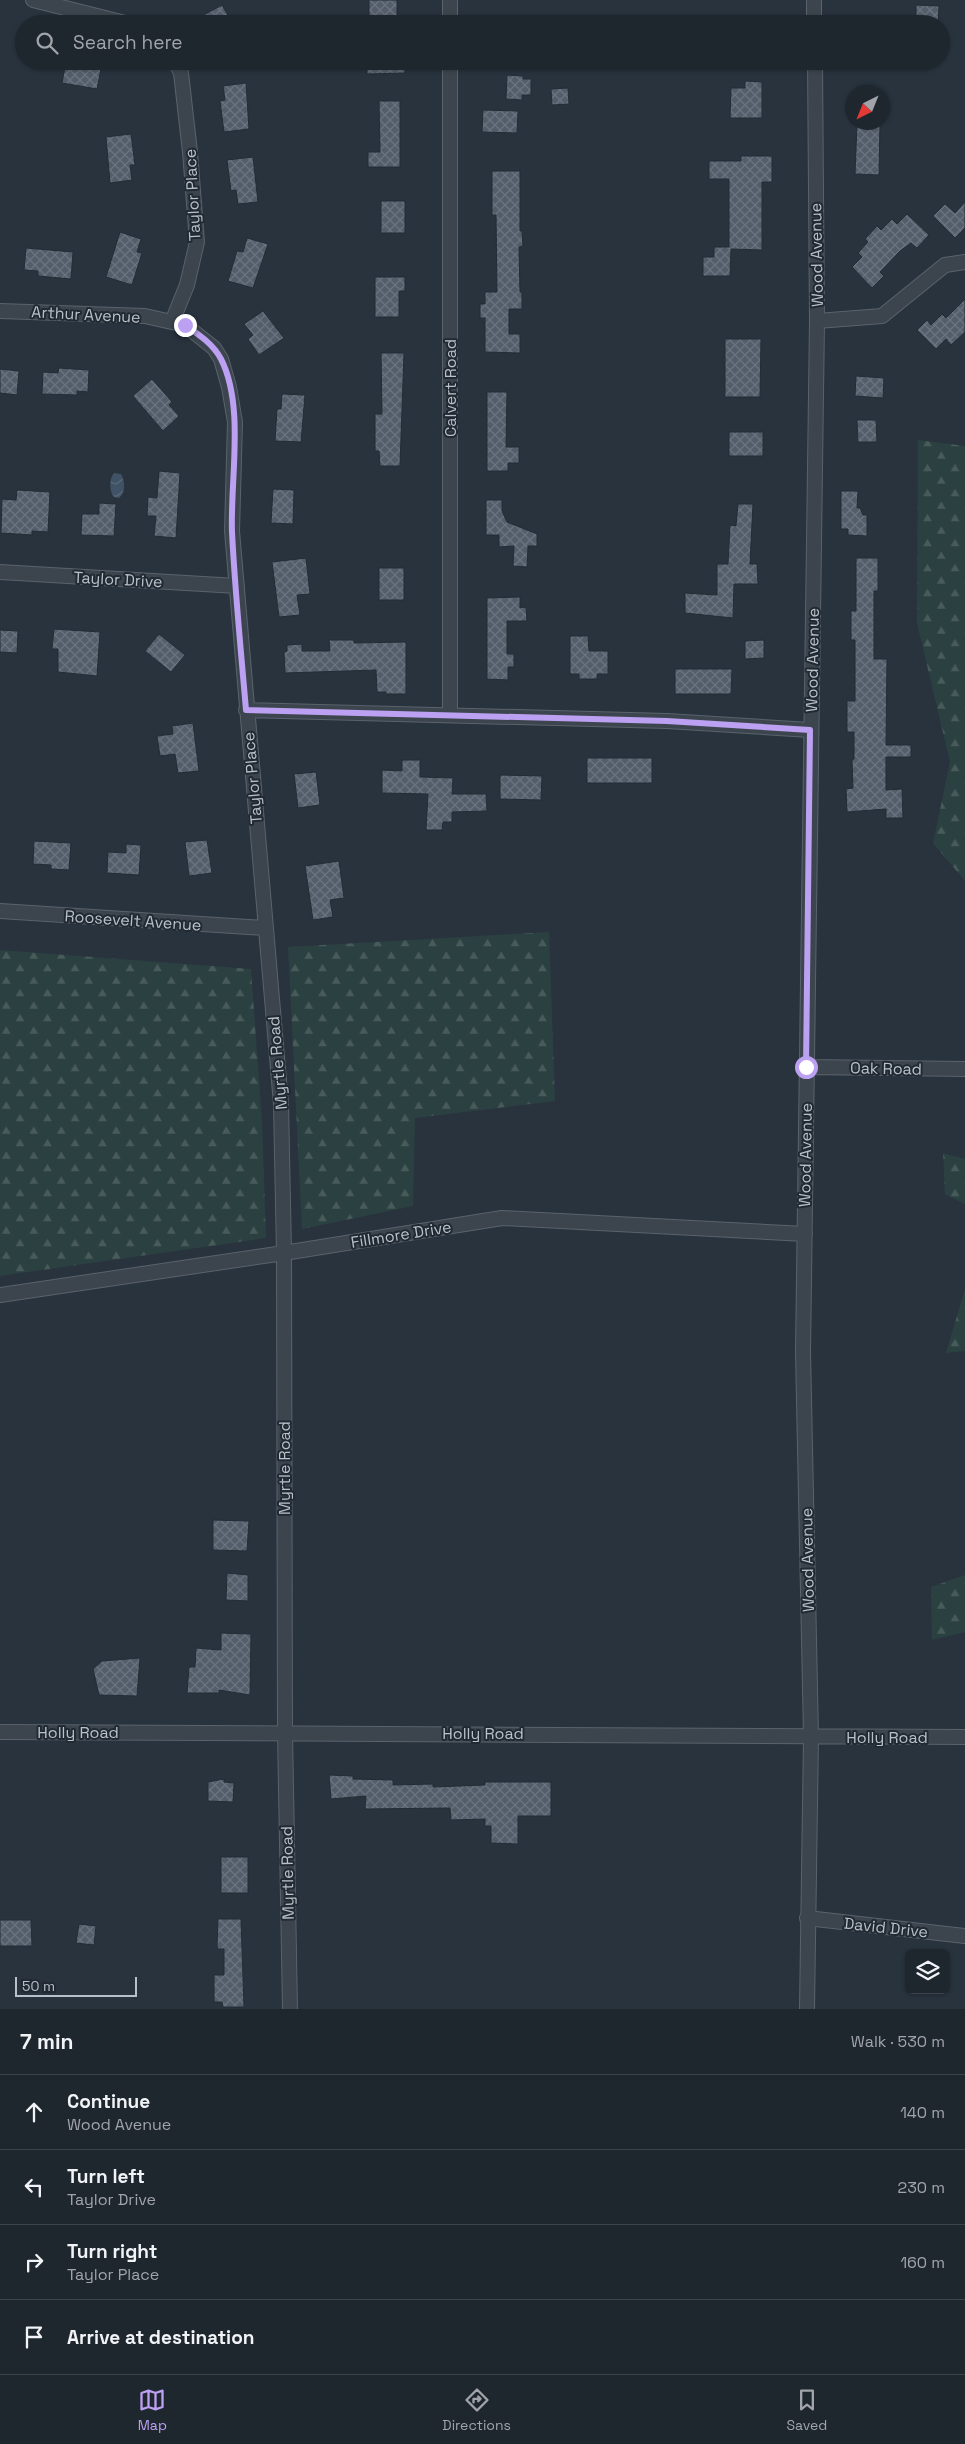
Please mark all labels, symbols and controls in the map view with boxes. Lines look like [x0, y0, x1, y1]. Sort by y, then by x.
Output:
search box [15, 15, 950, 70]
icon: search [33, 29, 61, 57]
text: Search here [73, 30, 183, 55]
north arrow [845, 85, 890, 130]
street label: Taylor Place [180, 148, 205, 242]
street label: Wood Avenue [805, 203, 828, 307]
street label: Arthur Avenue [31, 301, 141, 328]
route end [174, 314, 197, 337]
street label: Calvert Road [440, 339, 461, 437]
street label: Taylor Drive [73, 567, 163, 592]
street label: Wood Avenue [801, 608, 824, 712]
street label: Taylor Place [238, 731, 267, 825]
street label: Roosevelt Avenue [64, 905, 202, 936]
street label: Myrtle Road [263, 1015, 292, 1111]
route start [795, 1056, 818, 1079]
street label: Oak Road [850, 1057, 922, 1080]
street label: Wood Avenue [794, 1103, 817, 1207]
street label: Fillmore Drive [349, 1216, 453, 1253]
street label: Myrtle Road [274, 1421, 295, 1515]
street label: Wood Avenue [796, 1508, 819, 1612]
street label: Holly Road [37, 1722, 119, 1743]
street label: Holly Road [442, 1723, 524, 1744]
street label: Holly Road [846, 1727, 928, 1748]
street label: Myrtle Road [276, 1826, 299, 1920]
street label: David Drive [843, 1913, 929, 1942]
map controls [905, 1949, 950, 1994]
button: layers [905, 1949, 950, 1994]
scale bar [15, 1974, 138, 1997]
text: 50 m [22, 1977, 55, 1995]
text: 7 min [20, 2028, 73, 2055]
text: Walk · 530 m [851, 2031, 945, 2052]
text: Continue [67, 2089, 150, 2114]
icon: ahead [20, 2098, 48, 2126]
text: 140 m [900, 2102, 945, 2123]
text: Wood Avenue [67, 2114, 171, 2135]
text: Turn left [67, 2164, 145, 2189]
icon: left [20, 2173, 48, 2201]
text: 230 m [898, 2177, 945, 2198]
text: Taylor Drive [67, 2189, 156, 2210]
text: Turn right [67, 2239, 157, 2264]
icon: right [20, 2248, 48, 2276]
text: 160 m [900, 2252, 945, 2273]
text: Taylor Place [67, 2264, 159, 2285]
icon: arrive [20, 2323, 48, 2351]
text: Arrive at destination [67, 2325, 255, 2350]
tab: Map [138, 2386, 167, 2434]
tab: Directions [442, 2386, 511, 2434]
tab: Saved [786, 2386, 827, 2434]

